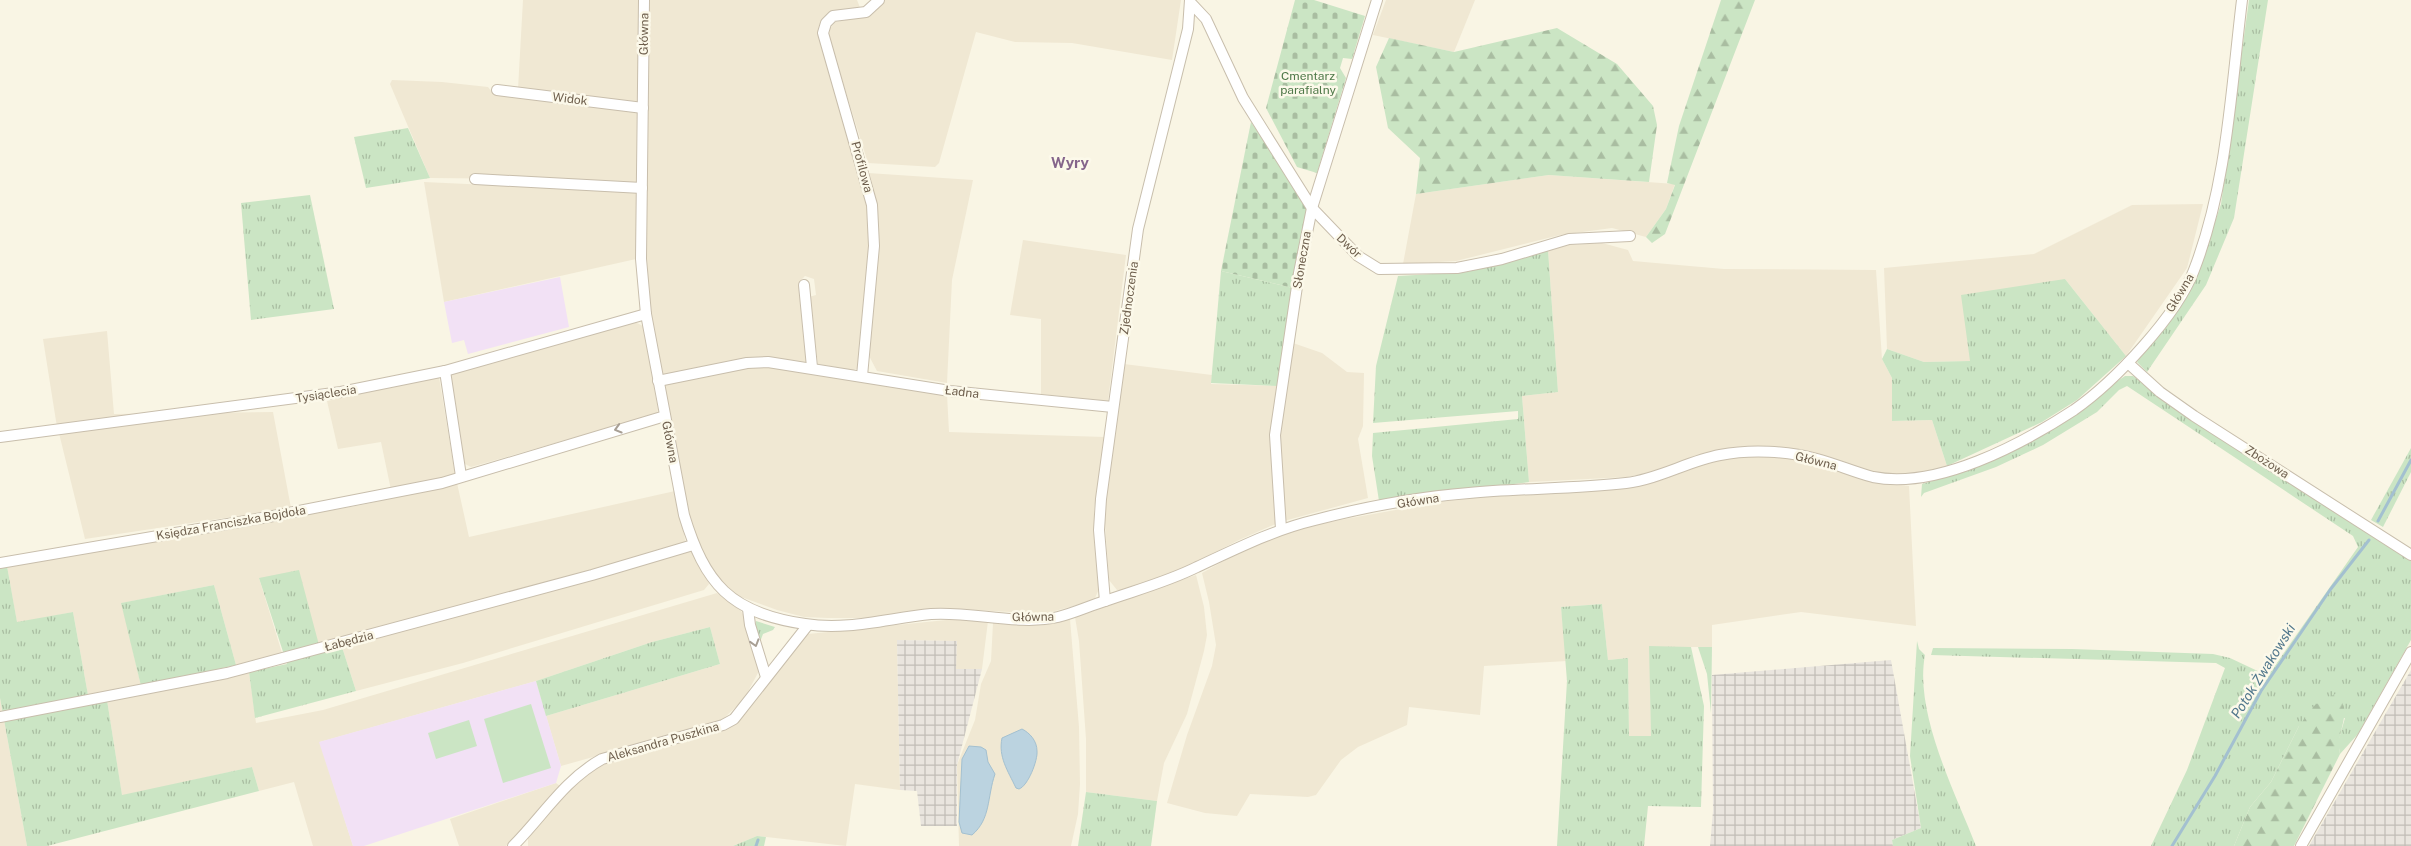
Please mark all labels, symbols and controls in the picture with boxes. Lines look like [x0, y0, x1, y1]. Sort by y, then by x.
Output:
street label: Główna [637, 13, 651, 55]
park label: Cmentarz parafialny [1280, 69, 1336, 97]
street label: Widok [552, 90, 589, 108]
street label: Profilowa [848, 140, 876, 194]
district label: Wyry [1051, 154, 1089, 171]
street label: Słoneczna [1290, 230, 1314, 290]
street label: Dwór [1334, 231, 1365, 261]
street label: Zjednoczenia [1117, 260, 1141, 336]
street label: Główna [2163, 271, 2197, 315]
street label: Tysiąclecia [295, 382, 357, 406]
street label: Ładna [944, 383, 980, 401]
street label: Główna [659, 420, 681, 464]
one-way arrow [615, 424, 623, 434]
street label: Zbożowa [2242, 443, 2292, 481]
street label: Główna [1794, 449, 1838, 473]
street label: Główna [1396, 491, 1440, 511]
street label: Księdza Franciszka Bojdoła [155, 503, 307, 543]
street label: Główna [1012, 610, 1054, 624]
water label: Potok Żwakowski [2226, 619, 2299, 721]
street label: Łabędzia [323, 628, 375, 654]
one-way arrow [750, 638, 760, 647]
street label: Aleksandra Puszkina [605, 719, 721, 765]

